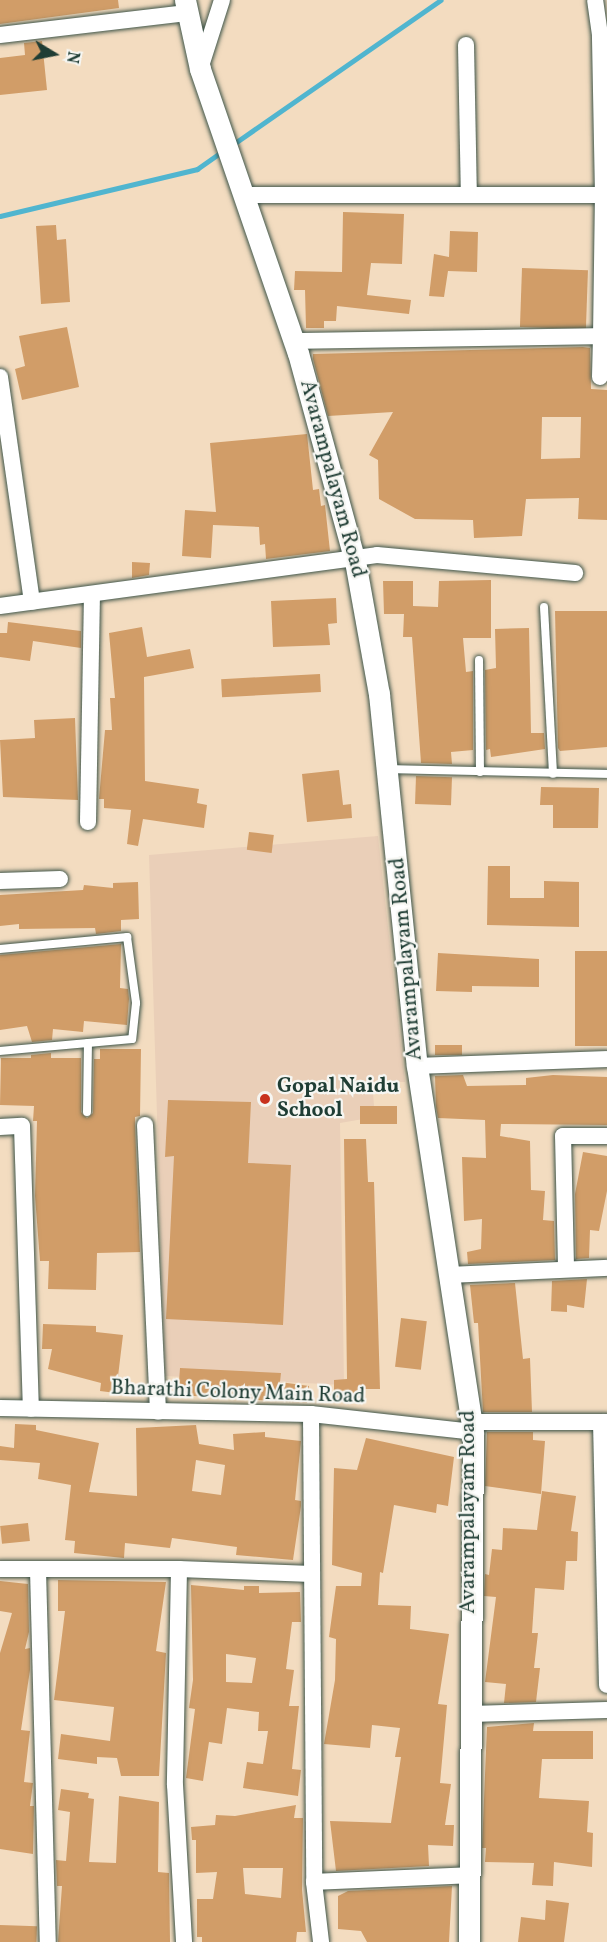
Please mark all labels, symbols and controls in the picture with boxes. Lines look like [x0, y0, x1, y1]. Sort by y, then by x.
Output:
north arrow [24, 24, 84, 84]
text: N [60, 49, 84, 65]
street label: Avarampalayam Road [293, 377, 371, 581]
street label: Avarampalayam Road [386, 857, 428, 1061]
place label: Gopal Naidu School [277, 1074, 399, 1124]
marker: Gopal Naidu School [258, 1092, 272, 1106]
street label: Bharathi Colony Main Road [110, 1376, 366, 1410]
street label: Avarampalayam Road [456, 1410, 482, 1614]

